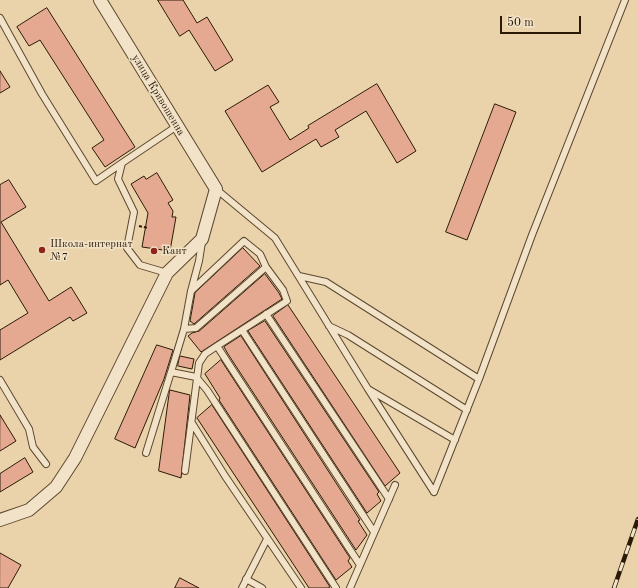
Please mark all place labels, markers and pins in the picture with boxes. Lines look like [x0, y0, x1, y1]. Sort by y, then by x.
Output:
place label: Школа-интернат №7 [50, 237, 133, 263]
place label: Кант [162, 244, 187, 258]
marker: Школа-интернат №7 [37, 245, 47, 255]
marker: Кант [149, 246, 159, 256]

